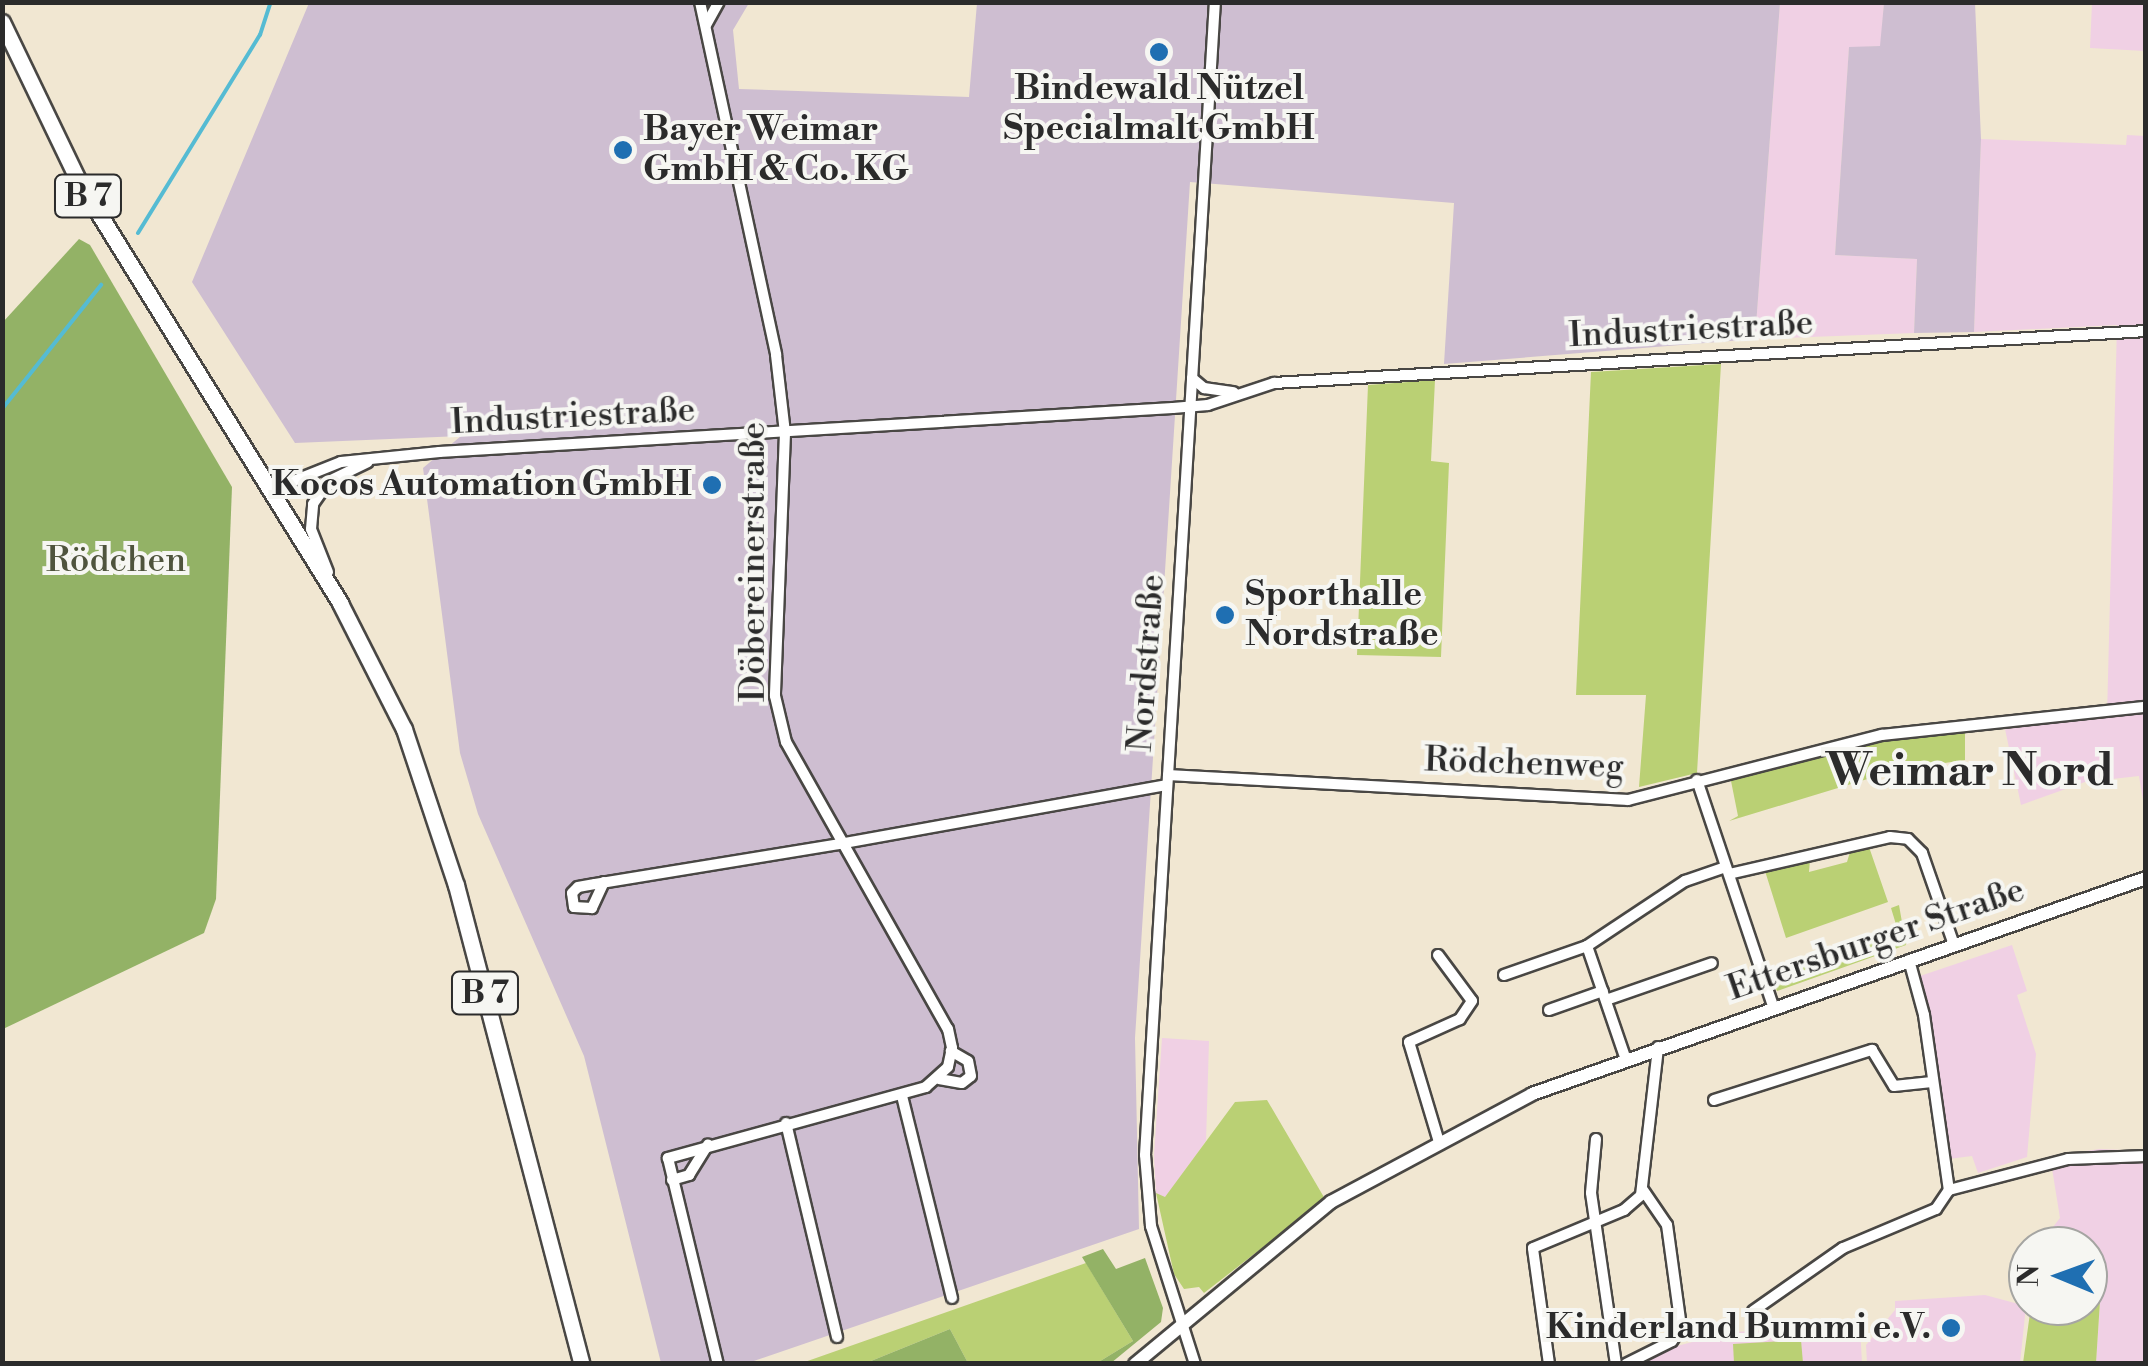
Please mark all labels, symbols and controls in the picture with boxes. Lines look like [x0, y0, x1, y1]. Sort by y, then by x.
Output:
marker: Bindewald Nützel Specialmalt GmbH [1148, 41, 1170, 63]
place label: Bindewald Nützel Specialmalt GmbH [1003, 68, 1315, 150]
place label: Bayer Weimar GmbH & Co. KG [643, 109, 909, 191]
marker: Bayer Weimar GmbH & Co. KG [612, 139, 634, 161]
road number: B 7 [53, 169, 123, 223]
street label: Industriestraße [1568, 303, 1814, 357]
street label: Industriestraße [450, 390, 696, 444]
street label: Döbereinerstraße [733, 422, 775, 702]
place label: Kocos Automation GmbH [272, 464, 692, 506]
marker: Kocos Automation GmbH [701, 474, 723, 496]
park label: Rödchen [46, 540, 186, 582]
street label: Nordstraße [1120, 573, 1174, 753]
place label: Sporthalle Nordstraße [1245, 574, 1439, 656]
marker: Sporthalle Nordstraße [1214, 604, 1236, 626]
street label: Rödchenweg [1423, 740, 1625, 788]
district label: Weimar Nord [1826, 745, 2114, 799]
street label: Ettersburger Straße [1722, 869, 2030, 1011]
road number: B 7 [450, 966, 520, 1020]
north arrow [2008, 1226, 2108, 1326]
text: N [2012, 1264, 2047, 1287]
place label: Kinderland Bummi e.V. [1546, 1307, 1931, 1349]
marker: Kinderland Bummi e.V. [1940, 1317, 1962, 1339]

